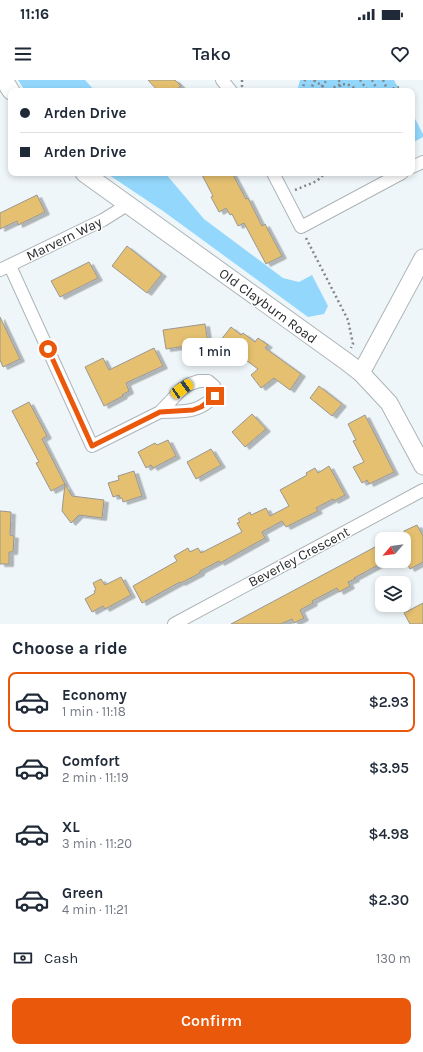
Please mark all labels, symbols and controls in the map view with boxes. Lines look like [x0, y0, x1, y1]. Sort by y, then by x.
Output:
text: 11:16 [20, 5, 49, 23]
icon: menu [12, 43, 34, 65]
text: Tako [192, 43, 231, 65]
icon: heart [389, 43, 411, 65]
text: Arden Drive [44, 104, 126, 122]
text: Arden Drive [44, 143, 126, 161]
street label: Marvern Way [23, 213, 105, 265]
street label: Old Clayburn Road [216, 265, 320, 347]
callout: 1 min [182, 338, 248, 366]
route start [39, 340, 57, 358]
text: 1 min [199, 344, 231, 359]
car [169, 377, 195, 401]
route end [206, 387, 224, 405]
street label: Beverley Crescent [245, 523, 353, 591]
north arrow [375, 532, 411, 568]
map controls [375, 532, 411, 612]
button: layers [375, 576, 411, 612]
text: Choose a ride [12, 637, 127, 659]
icon: car [14, 684, 50, 720]
text: Economy [62, 686, 127, 704]
text: $2.93 [369, 693, 409, 711]
text: 1 min · 11:18 [62, 704, 126, 719]
icon: car [14, 750, 50, 786]
text: Comfort [62, 752, 120, 770]
text: $3.95 [369, 759, 409, 777]
text: 2 min · 11:19 [62, 770, 128, 785]
icon: car [14, 816, 50, 852]
text: XL [62, 818, 80, 836]
text: $4.98 [368, 825, 409, 843]
text: 3 min · 11:20 [62, 836, 132, 851]
icon: car [14, 882, 50, 918]
text: Green [62, 884, 103, 902]
text: $2.30 [368, 891, 409, 909]
text: 4 min · 11:21 [62, 902, 128, 917]
icon: cash [12, 947, 34, 969]
text: Cash [44, 949, 78, 967]
text: 130 m [376, 951, 411, 966]
button: Confirm [12, 998, 411, 1044]

